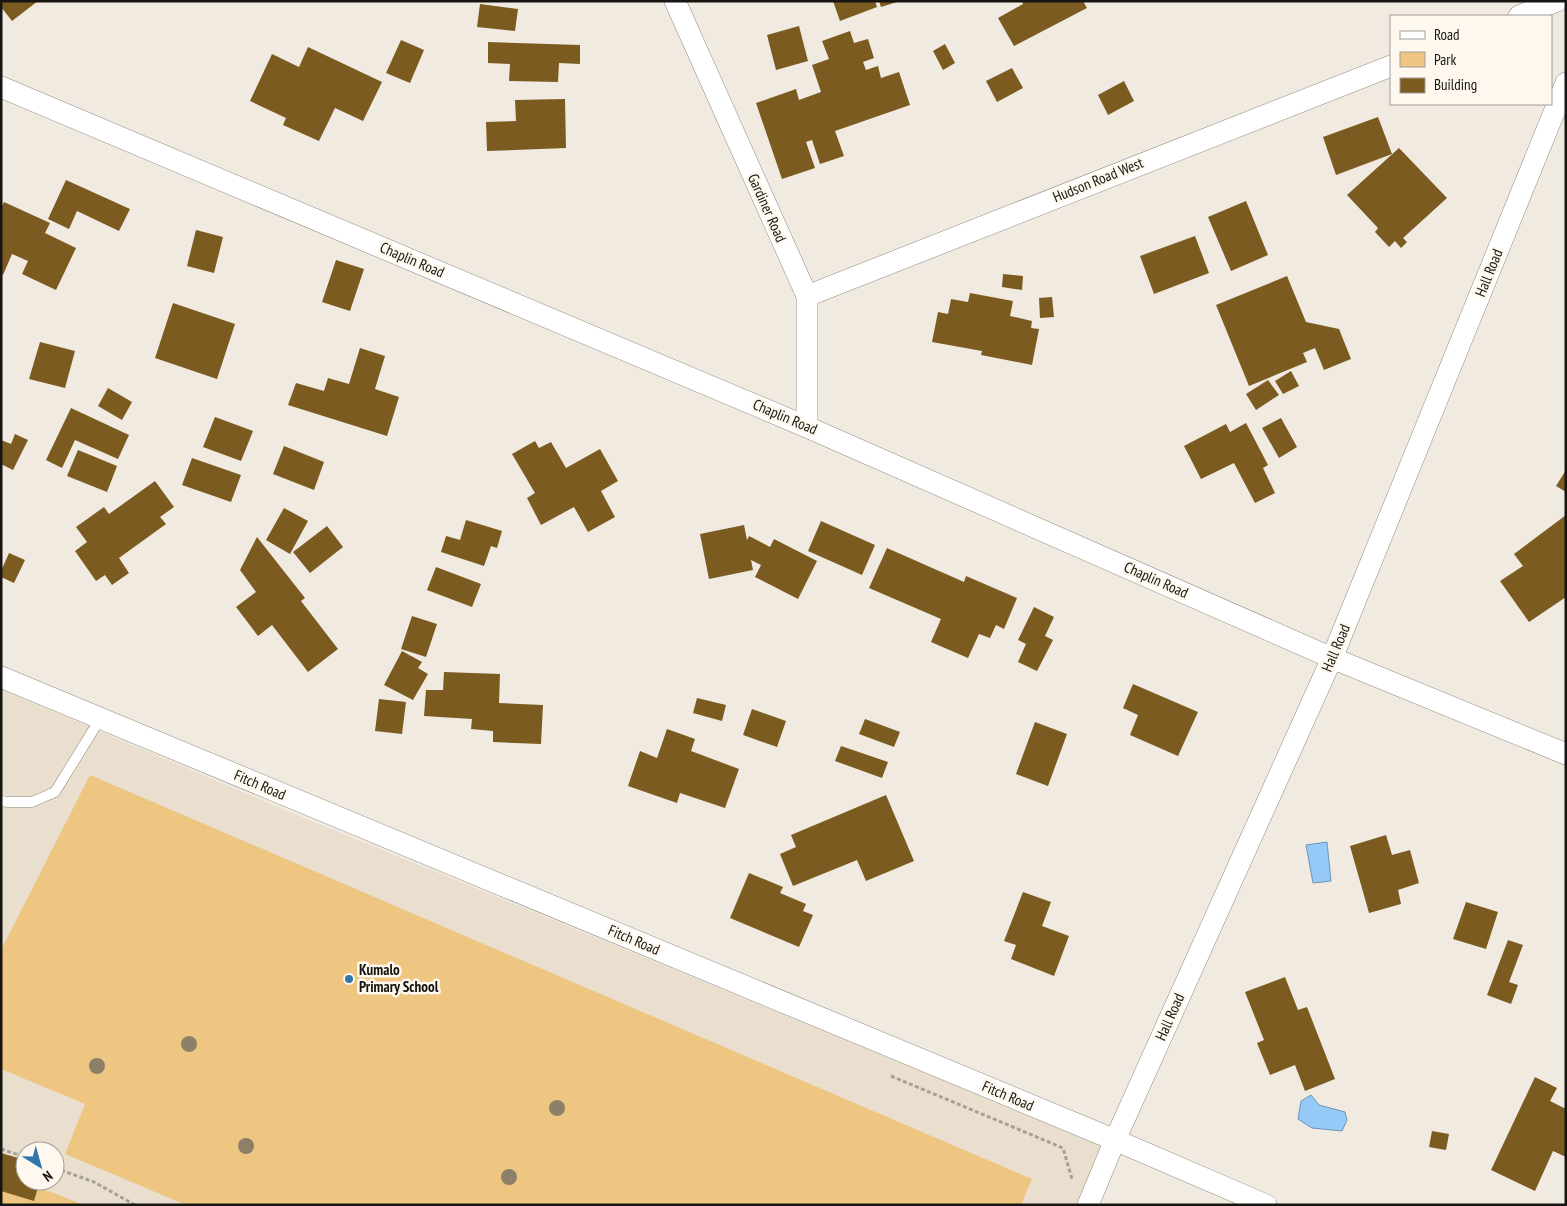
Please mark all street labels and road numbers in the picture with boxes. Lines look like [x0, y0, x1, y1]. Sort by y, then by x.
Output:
street label: Hudson Road West [1050, 153, 1146, 206]
street label: Gardiner Road [744, 171, 791, 245]
street label: Chaplin Road [377, 237, 447, 282]
street label: Hall Road [1470, 246, 1507, 299]
street label: Chaplin Road [750, 394, 820, 439]
street label: Chaplin Road [1121, 557, 1191, 602]
street label: Hall Road [1317, 621, 1354, 674]
street label: Fitch Road [232, 765, 289, 804]
street label: Fitch Road [606, 920, 663, 959]
street label: Hall Road [1151, 990, 1188, 1043]
street label: Fitch Road [980, 1076, 1037, 1115]

